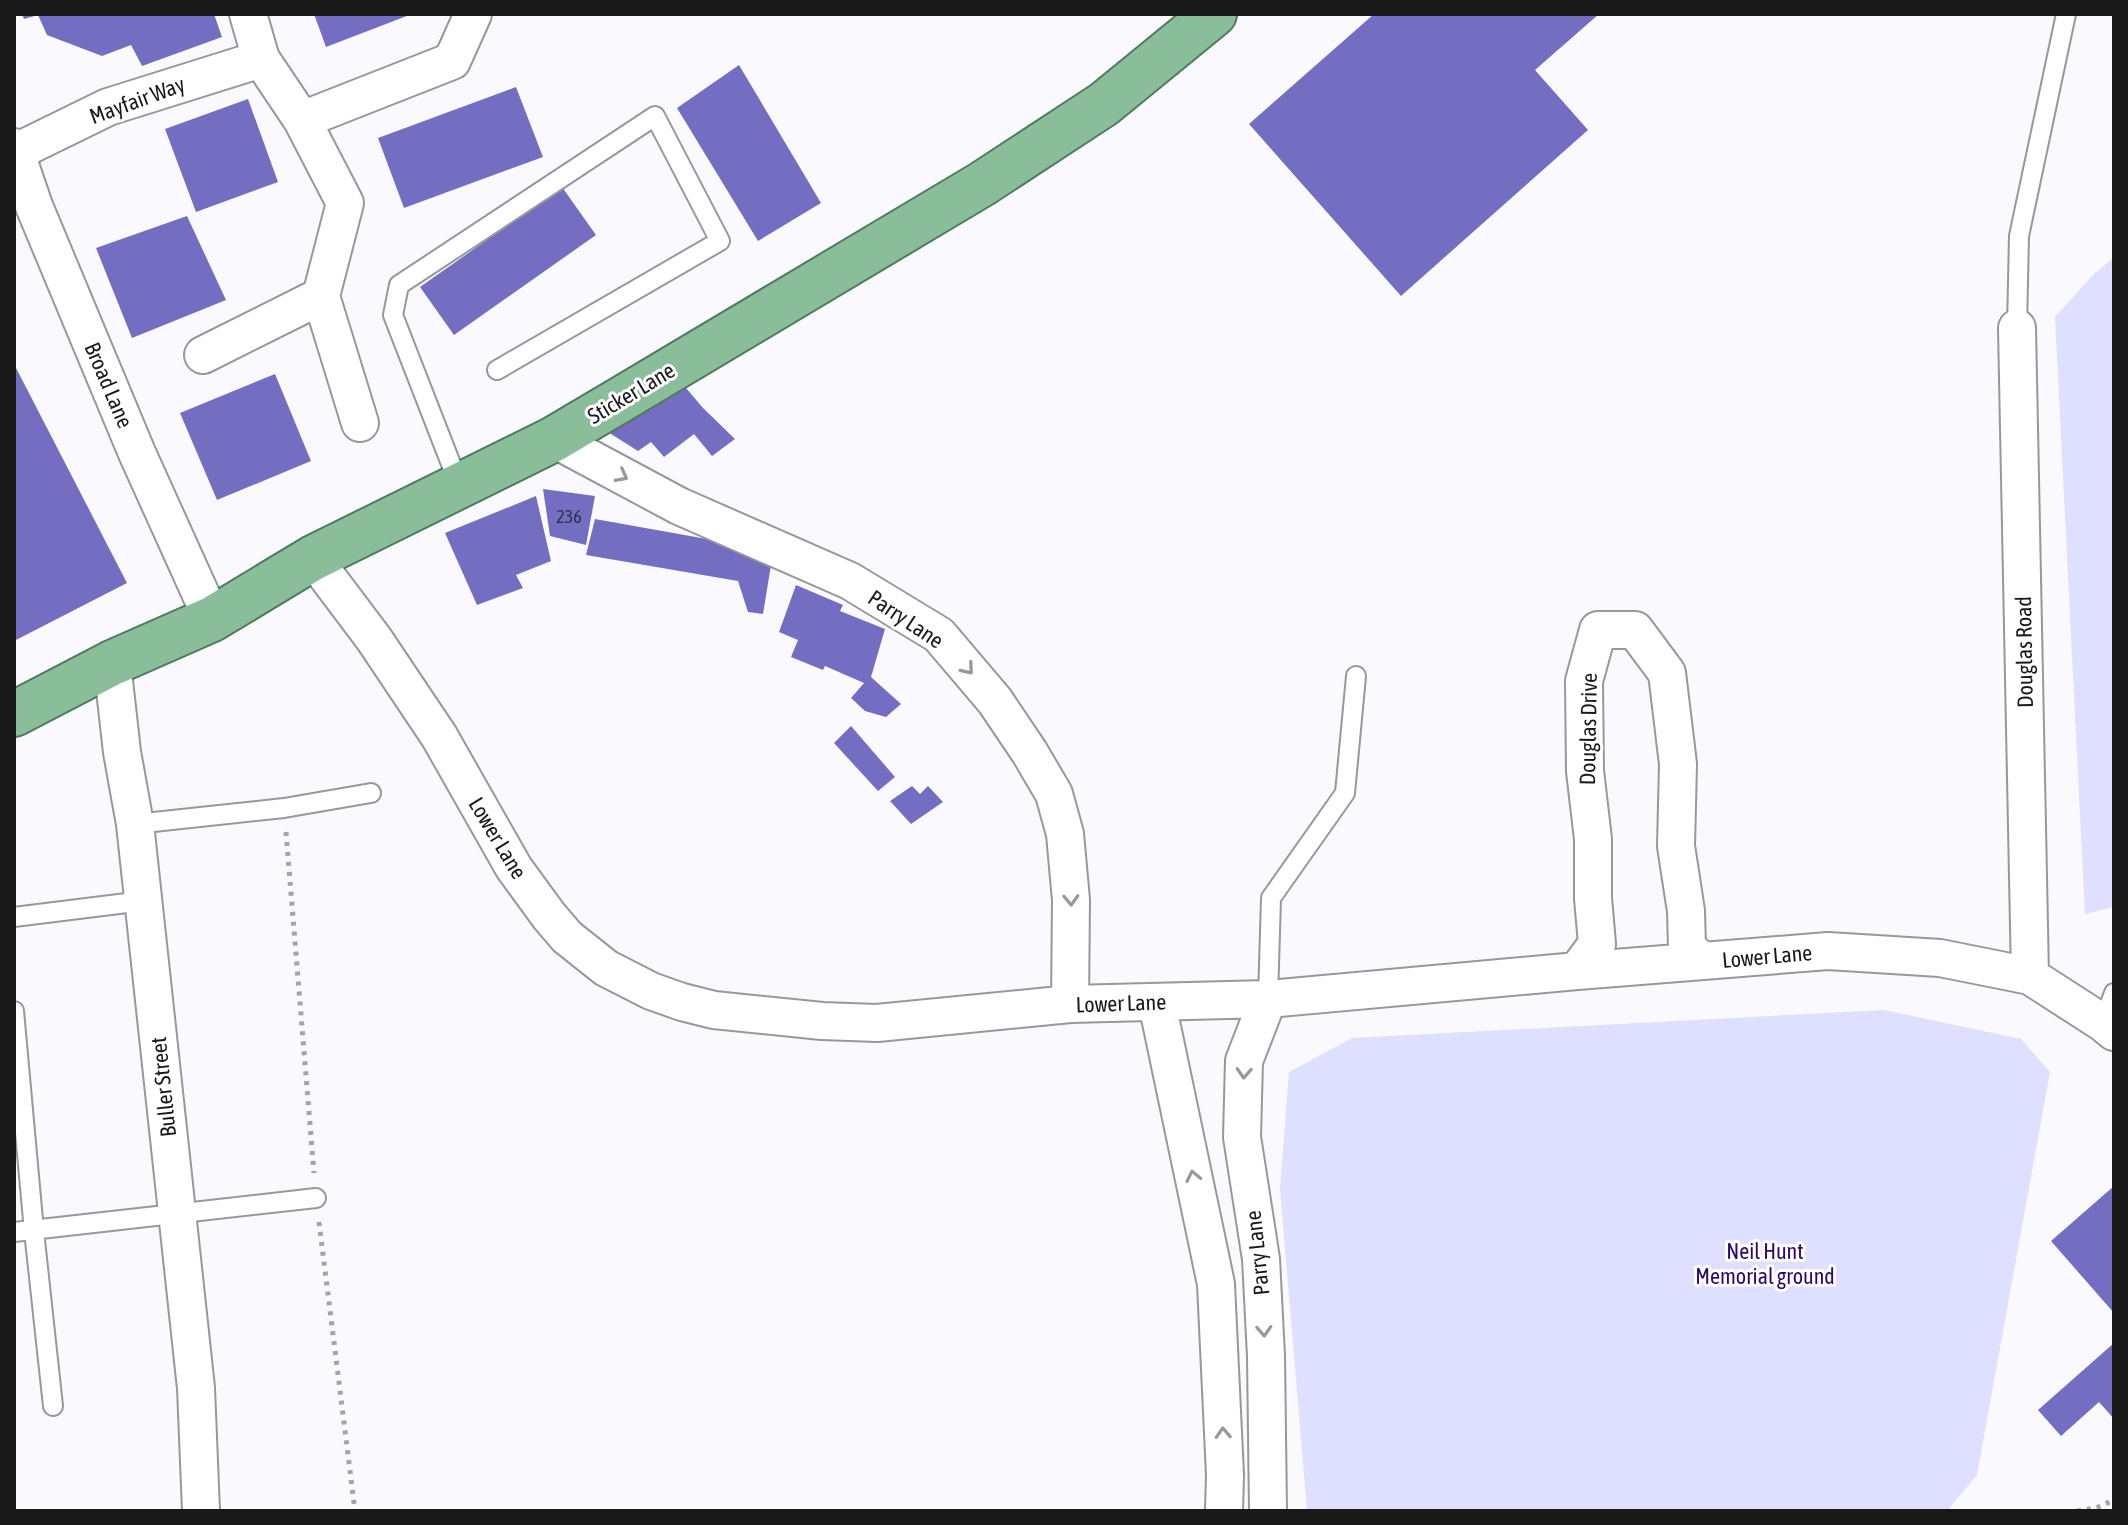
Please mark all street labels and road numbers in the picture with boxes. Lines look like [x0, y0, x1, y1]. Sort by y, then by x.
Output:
street label: Mayfair Way [86, 71, 188, 129]
street label: Broad Lane [79, 338, 139, 432]
street label: Sticker Lane [583, 357, 679, 429]
street label: Parry Lane [863, 584, 949, 654]
street label: Douglas Road [2010, 596, 2038, 708]
street label: Douglas Drive [1574, 673, 1602, 785]
street label: Lower Lane [464, 793, 532, 883]
street label: Lower Lane [1721, 939, 1813, 973]
street label: Lower Lane [1075, 988, 1167, 1018]
street label: Buller Street [145, 1036, 181, 1138]
street label: Parry Lane [1240, 1209, 1274, 1297]

